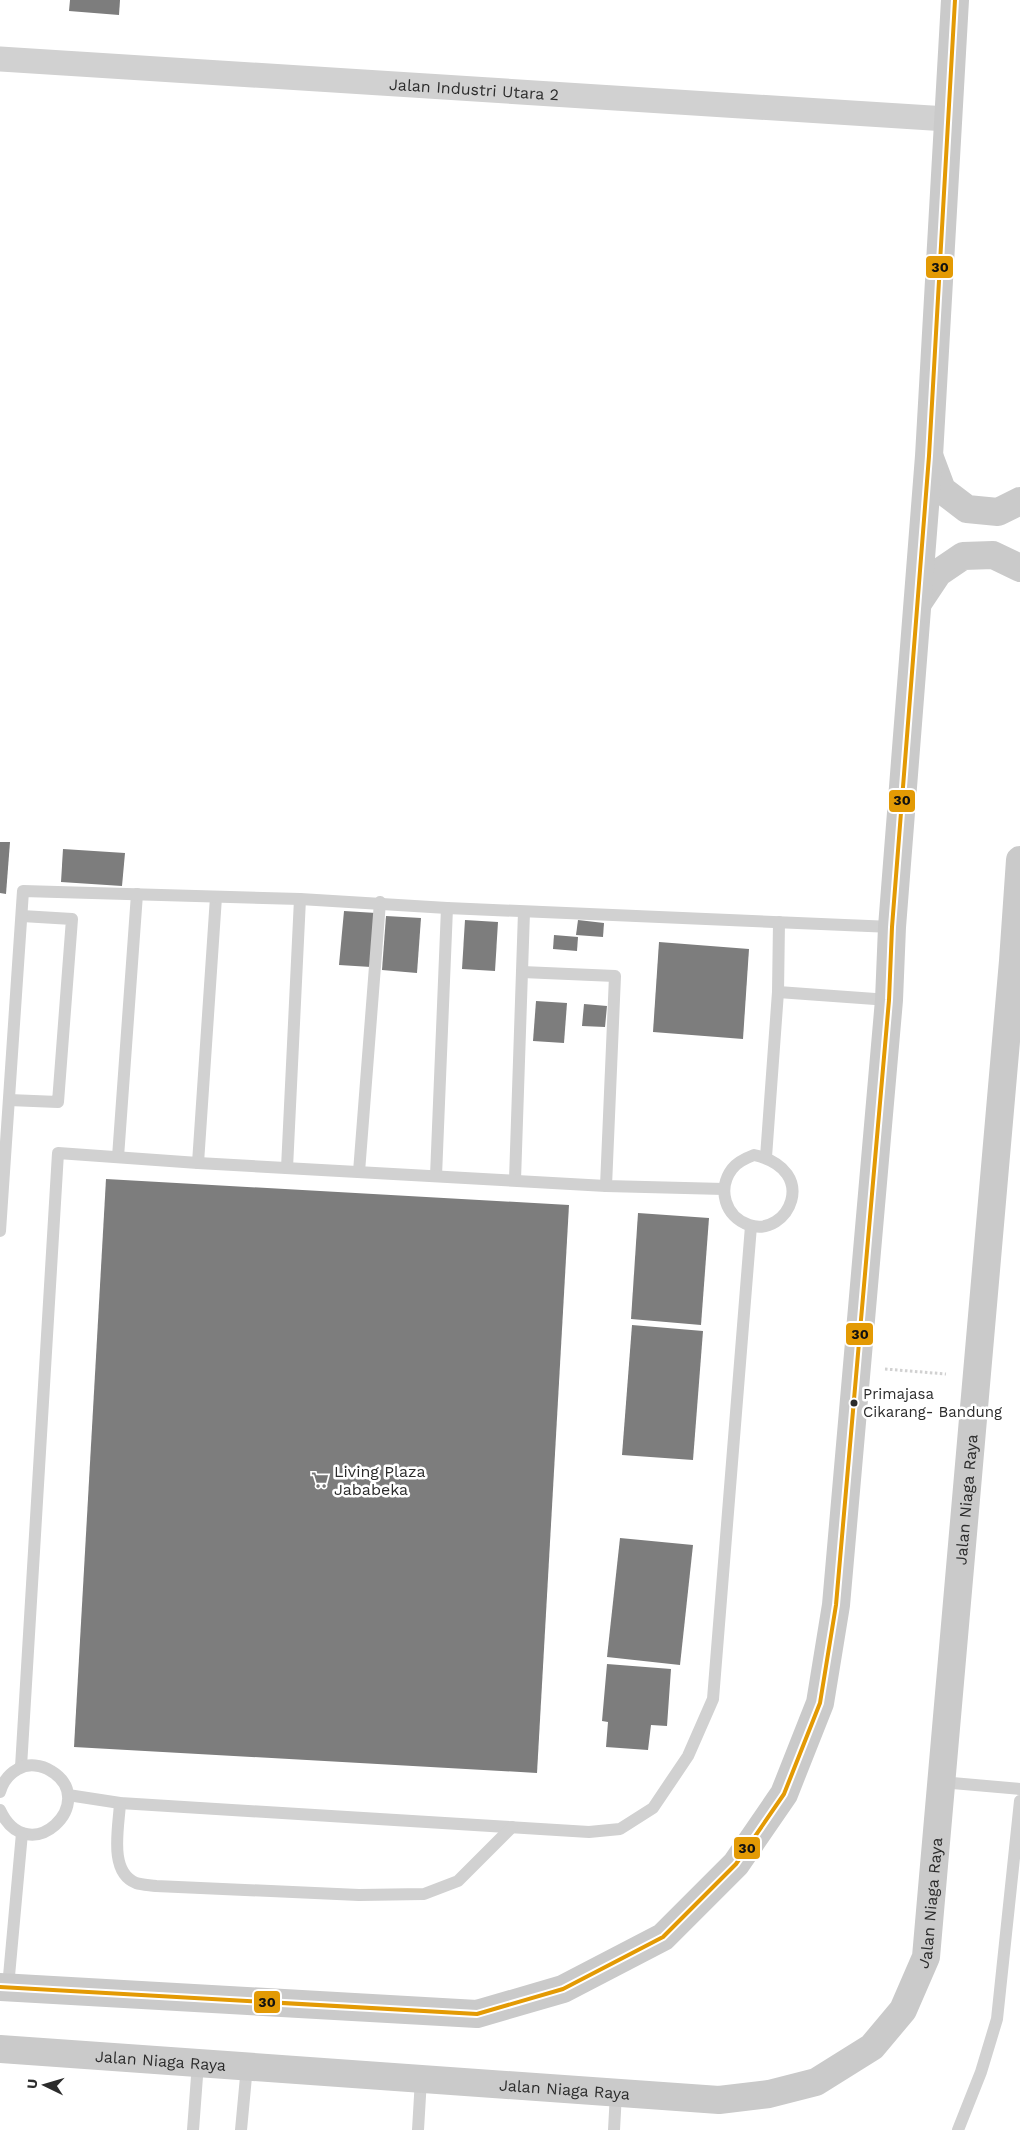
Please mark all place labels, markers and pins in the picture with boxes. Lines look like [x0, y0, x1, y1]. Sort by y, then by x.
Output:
place label: Primajasa Cikarang- Bandung [863, 1385, 1002, 1421]
marker: Primajasa Cikarang- Bandung [849, 1398, 859, 1408]
place label: Living Plaza Jababeka [334, 1462, 426, 1499]
supermarket icon: Living Plaza Jababeka [310, 1470, 330, 1490]

